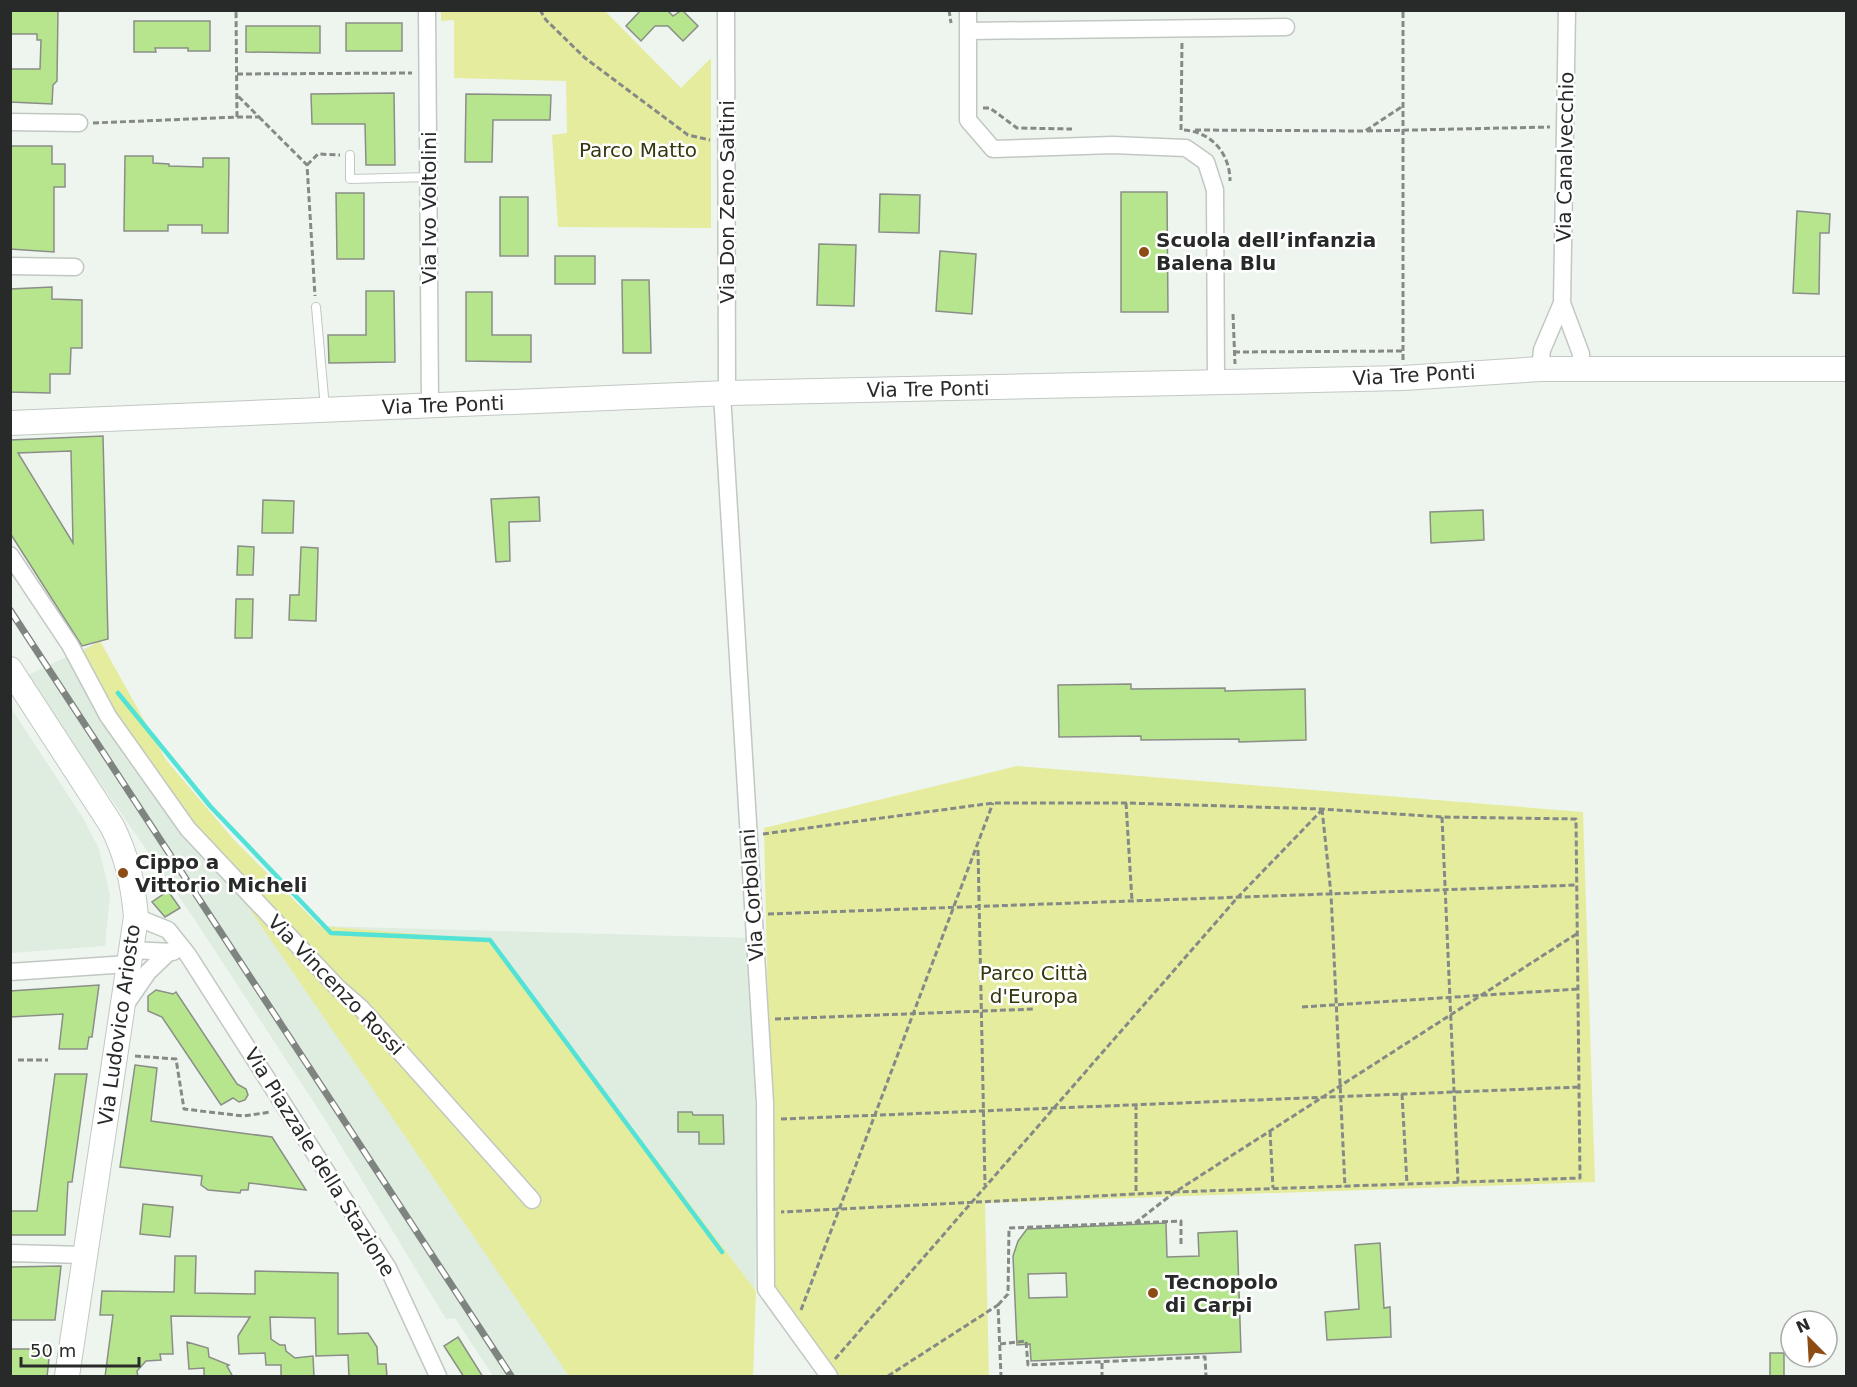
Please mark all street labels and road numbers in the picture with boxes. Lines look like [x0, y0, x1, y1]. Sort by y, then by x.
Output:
street label: Via Canalvecchio [1552, 71, 1578, 243]
street label: Via Don Zeno Saltini [715, 100, 739, 304]
street label: Via Ivo Voltolini [417, 131, 441, 285]
street label: Via Tre Ponti [1352, 360, 1476, 390]
street label: Via Tre Ponti [866, 376, 990, 402]
street label: Via Tre Ponti [381, 391, 505, 419]
street label: Via Corbolani [735, 828, 769, 962]
street label: Via Vincenzo Rossi [263, 910, 409, 1060]
street label: Via Ludovico Ariosto [93, 923, 145, 1127]
street label: Via Piazzale della Stazione [240, 1043, 400, 1281]

